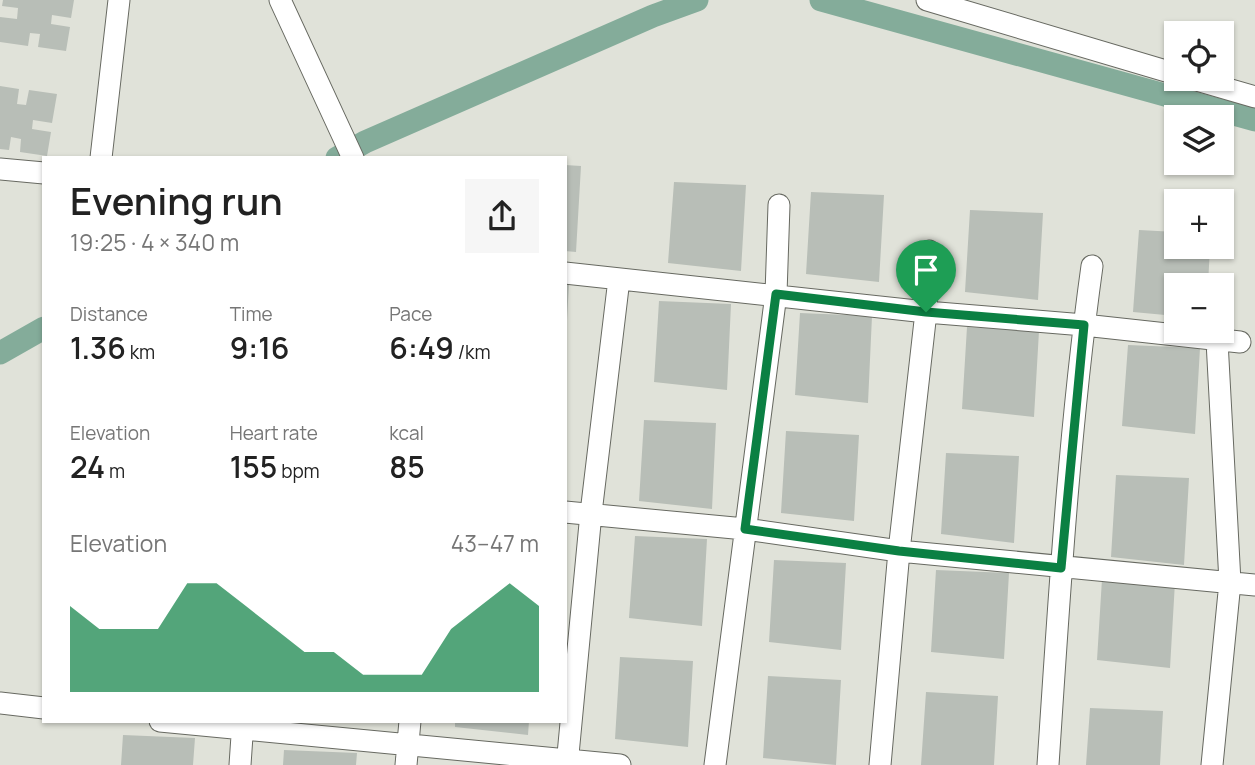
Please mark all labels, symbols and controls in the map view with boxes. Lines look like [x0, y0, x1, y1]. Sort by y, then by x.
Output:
map controls [1164, 21, 1234, 343]
button: locate [1164, 21, 1234, 91]
button: layers [1164, 105, 1234, 175]
text: Evening run [70, 174, 283, 226]
button: share [465, 179, 539, 253]
button: + [1164, 189, 1234, 259]
text: 19:25 · 4 × 340 m [70, 226, 239, 258]
pin [896, 240, 956, 312]
icon: arrive [907, 251, 945, 289]
button: − [1164, 273, 1234, 343]
text: Distance [70, 301, 148, 327]
text: Time [230, 301, 273, 327]
text: Pace [389, 301, 432, 327]
text: 1.36 [70, 327, 126, 368]
text: 9:16 [230, 327, 289, 368]
text: 6:49 [389, 327, 454, 368]
text: km [126, 339, 155, 365]
text: /km [454, 339, 491, 365]
text: Elevation [70, 420, 150, 446]
text: Heart rate [230, 420, 318, 446]
text: kcal [389, 420, 424, 446]
text: 24 [70, 446, 105, 487]
text: 155 [230, 446, 277, 487]
text: 85 [389, 446, 425, 487]
text: m [105, 458, 125, 484]
text: bpm [277, 458, 320, 484]
text: Elevation [70, 527, 167, 559]
text: 43–47 m [451, 527, 539, 559]

